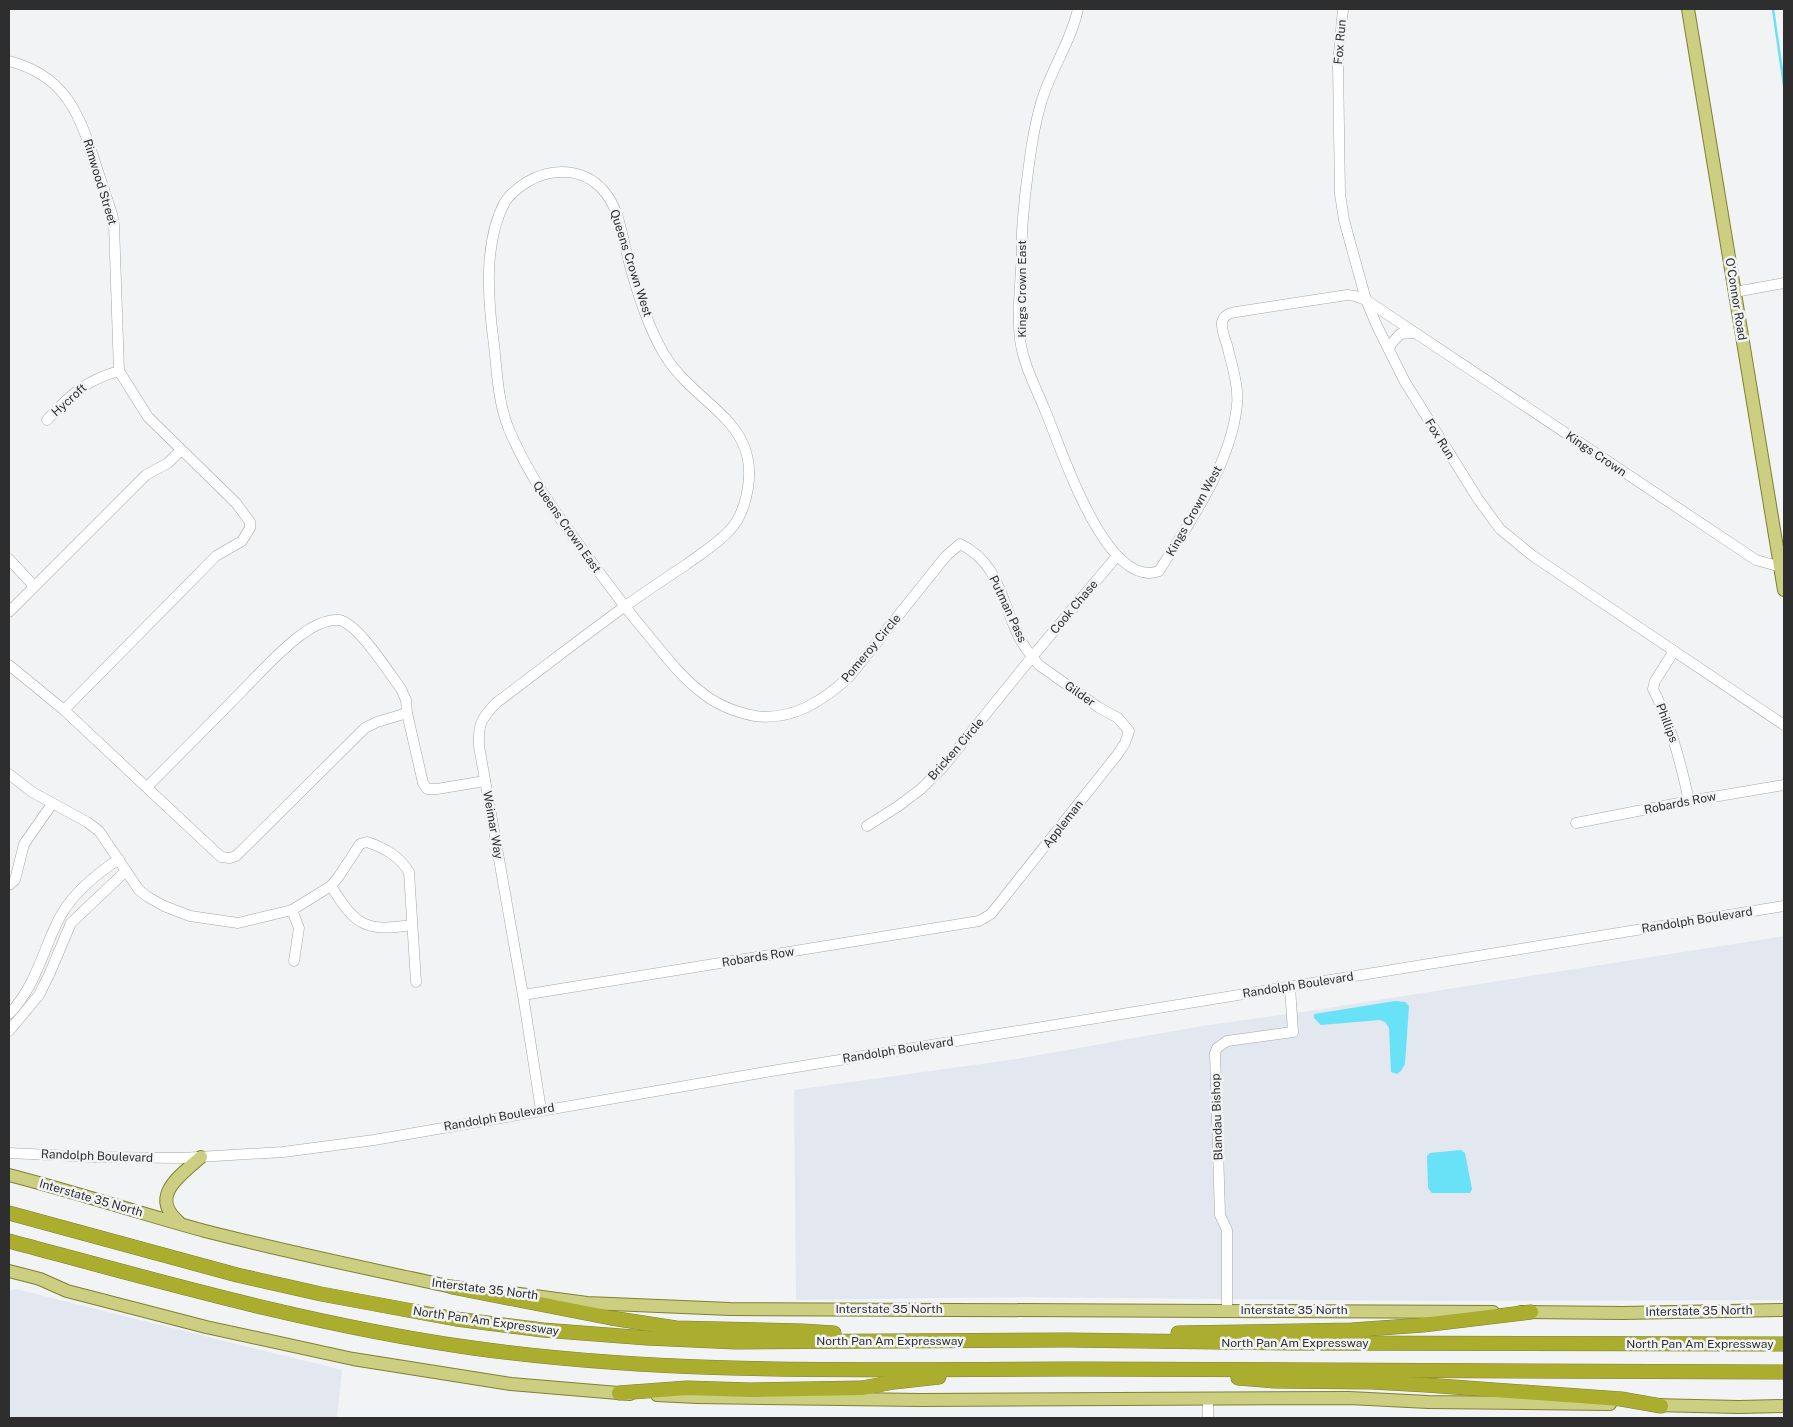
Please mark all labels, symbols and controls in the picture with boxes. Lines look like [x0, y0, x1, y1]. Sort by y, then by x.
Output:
street label: Fox Run [1331, 19, 1349, 65]
street label: Rimwood Street [80, 137, 120, 227]
street label: Queens Crown West [607, 208, 655, 319]
street label: Kings Crown East [1015, 240, 1029, 338]
street label: O'Connor Road [1723, 257, 1749, 341]
street label: Hycroft [49, 380, 90, 419]
street label: Fox Run [1422, 416, 1458, 462]
street label: Kings Crown [1563, 429, 1629, 479]
street label: Kings Crown West [1163, 463, 1225, 559]
street label: Queens Crown East [530, 478, 604, 576]
street label: Putman Pass [986, 573, 1030, 645]
street label: Cook Chase [1047, 577, 1101, 637]
street label: Pomeroy Circle [838, 611, 904, 685]
street label: Gilder [1062, 679, 1098, 710]
street label: Phillips [1653, 701, 1681, 745]
street label: Bricken Circle [925, 715, 987, 783]
street label: Robards Row [1643, 789, 1718, 817]
street label: Weimar Way [480, 790, 506, 861]
street label: Appleman [1040, 797, 1086, 851]
street label: Randolph Boulevard [1640, 904, 1754, 936]
street label: Robards Row [721, 944, 796, 970]
street label: Randolph Boulevard [1241, 969, 1355, 1001]
street label: Randolph Boulevard [841, 1034, 955, 1066]
street label: Blandau Bishop [1208, 1073, 1226, 1161]
street label: Randolph Boulevard [442, 1100, 556, 1134]
street label: Randolph Boulevard [41, 1147, 153, 1165]
street label: Interstate 35 North [38, 1177, 144, 1220]
street label: Interstate 35 North [431, 1276, 539, 1302]
street label: Interstate 35 North [835, 1302, 943, 1316]
street label: Interstate 35 North [1240, 1303, 1348, 1317]
street label: Interstate 35 North [1645, 1303, 1753, 1319]
street label: North Pan Am Expressway [412, 1304, 561, 1338]
street label: North Pan Am Expressway [816, 1334, 964, 1348]
street label: North Pan Am Expressway [1221, 1336, 1369, 1350]
street label: North Pan Am Expressway [1626, 1337, 1774, 1351]

